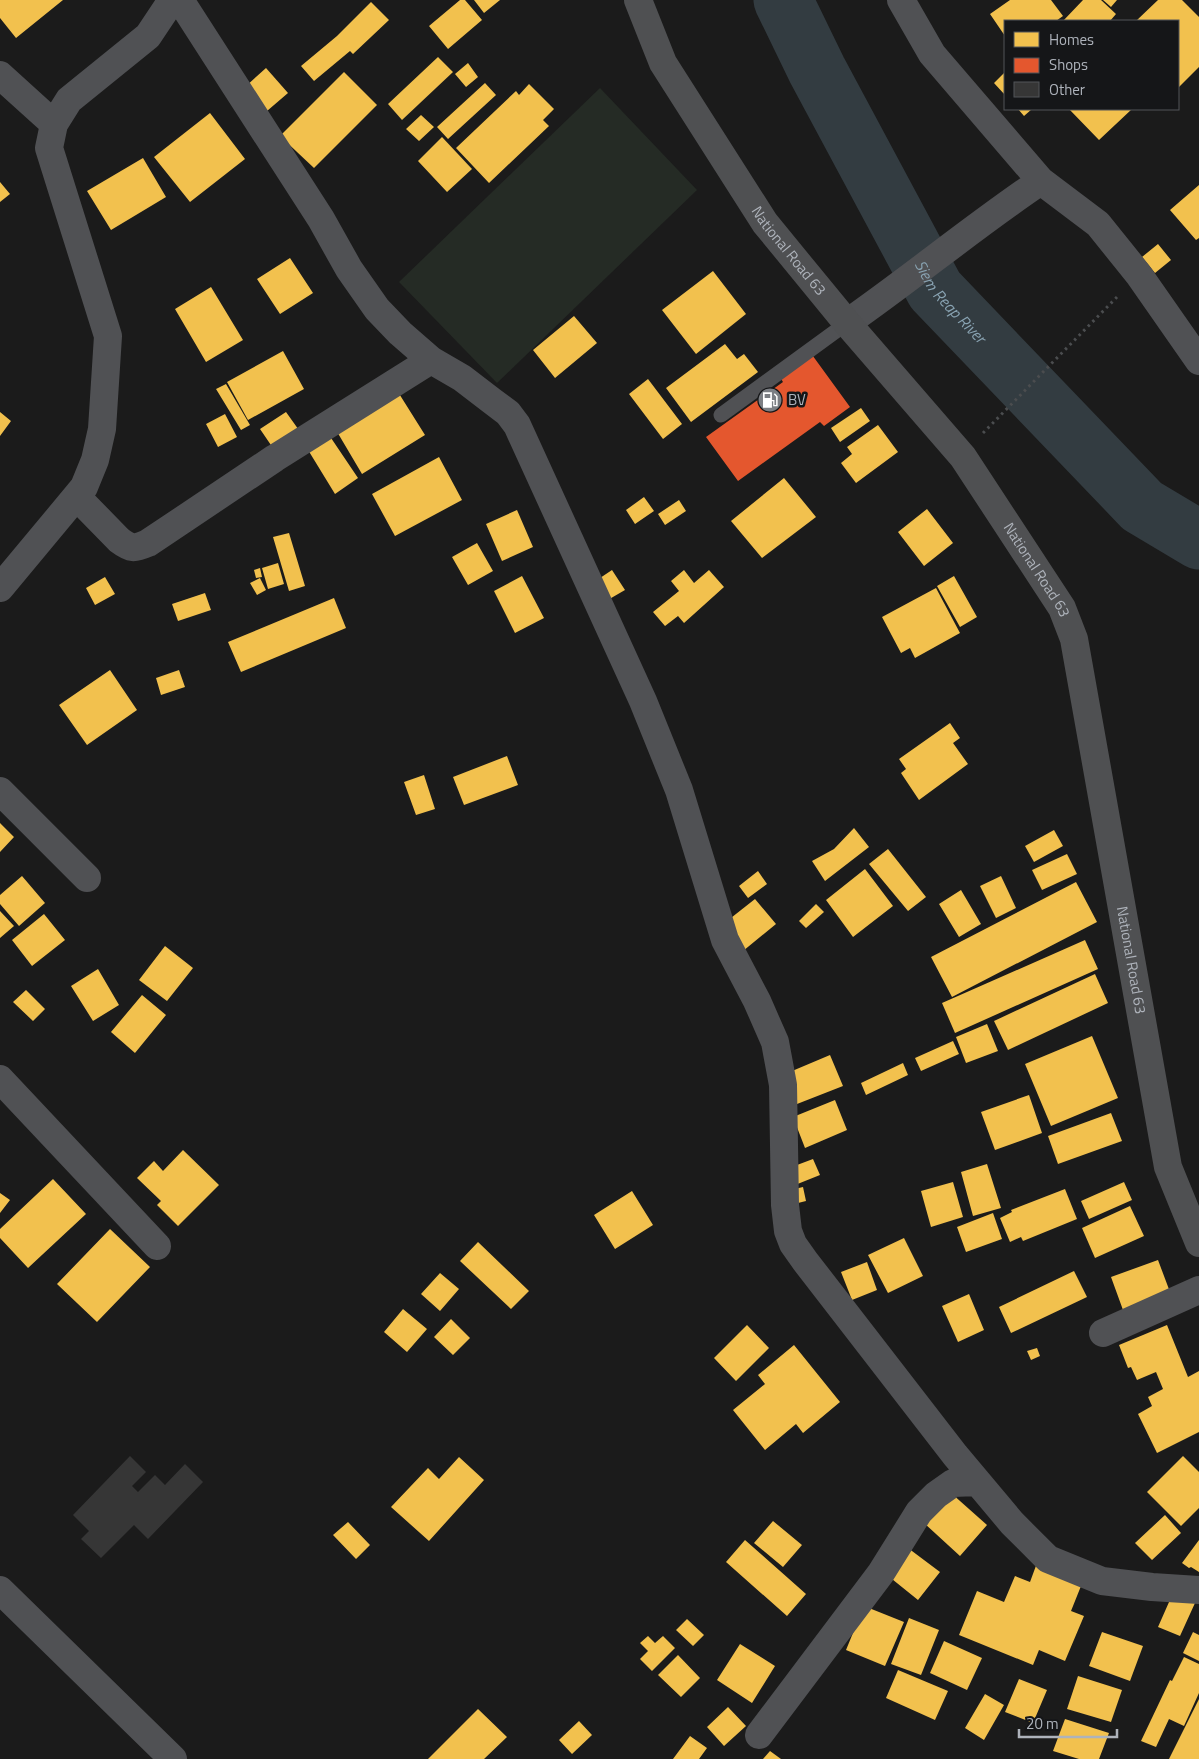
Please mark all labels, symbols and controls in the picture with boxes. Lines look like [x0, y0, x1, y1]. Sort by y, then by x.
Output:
legend [1004, 20, 1179, 110]
text: Homes [1049, 28, 1094, 51]
text: Shops [1049, 53, 1088, 76]
text: Other [1049, 78, 1085, 101]
street label: National Road 63 [746, 201, 832, 300]
water label: Siem Reap River [909, 256, 993, 350]
fuel station icon: BV [757, 387, 783, 413]
place label: BV [788, 388, 806, 411]
street label: National Road 63 [998, 518, 1076, 620]
street label: National Road 63 [1111, 904, 1153, 1016]
scale bar [1019, 1706, 1116, 1738]
text: 20 m [1026, 1712, 1059, 1735]

